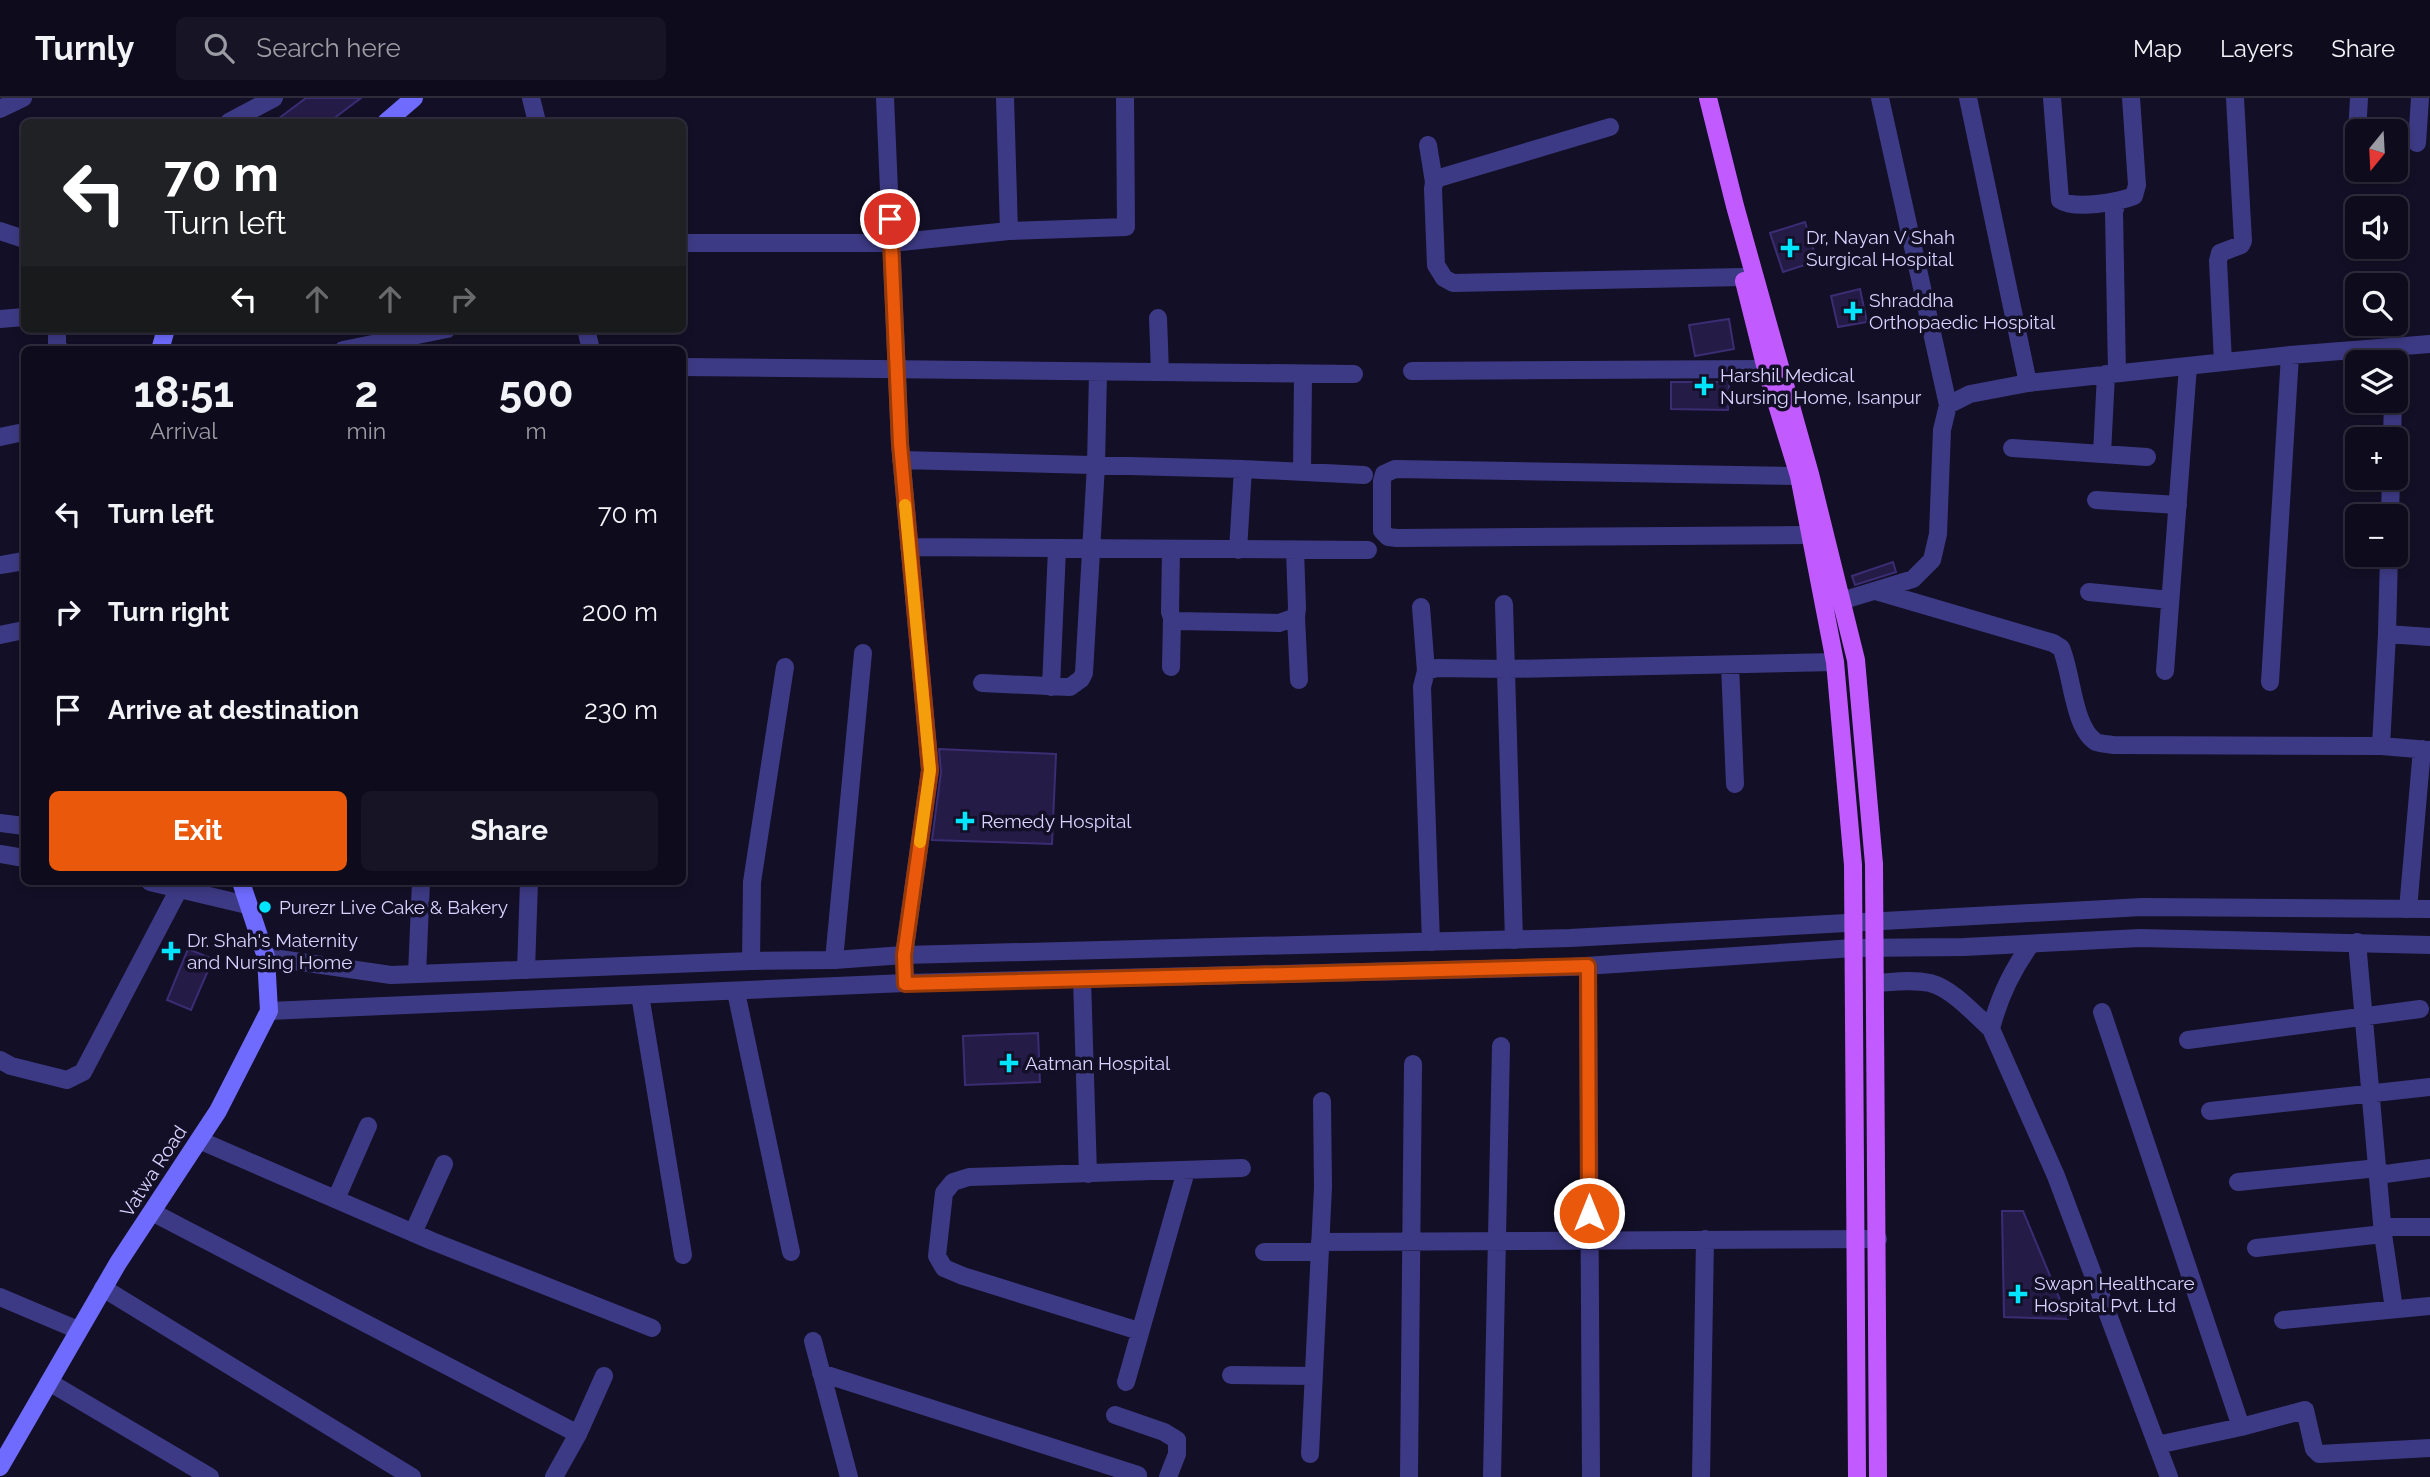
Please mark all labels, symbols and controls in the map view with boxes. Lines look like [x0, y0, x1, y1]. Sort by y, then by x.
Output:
search box [176, 17, 666, 80]
text: Turnly [35, 29, 134, 68]
icon: search [200, 29, 238, 67]
text: Search here [256, 33, 401, 63]
text: Map [2133, 34, 2182, 63]
text: Layers [2220, 34, 2293, 63]
text: Share [2331, 34, 2395, 63]
north arrow [2345, 119, 2408, 182]
map controls [2345, 119, 2408, 567]
text: 70 m [164, 145, 279, 202]
icon: left [49, 147, 140, 238]
pin [860, 189, 920, 249]
button: sound [2345, 196, 2408, 259]
icon: arrive [871, 200, 909, 238]
text: Turn left [164, 204, 286, 241]
place label: Dr, Nayan V Shah Surgical Hospital [1806, 226, 1955, 270]
marker: Dr, Nayan V Shah Surgical Hospital [1780, 238, 1800, 258]
button: search [2345, 273, 2408, 336]
icon: left [225, 280, 263, 318]
icon: ahead [298, 280, 336, 318]
icon: ahead [371, 280, 409, 318]
icon: right [444, 280, 482, 318]
place label: Shraddha Orthopaedic Hospital [1869, 289, 2056, 333]
marker: Shraddha Orthopaedic Hospital [1843, 301, 1863, 321]
button: layers [2345, 350, 2408, 413]
place label: Harshil Medical Nursing Home, Isanpur [1720, 364, 1922, 408]
text: 18:51 [134, 368, 234, 417]
text: 2 [354, 368, 378, 417]
text: 500 [499, 368, 573, 417]
marker: Harshil Medical Nursing Home, Isanpur [1694, 376, 1714, 396]
text: Arrival [150, 417, 218, 444]
text: min [347, 417, 386, 444]
text: m [525, 417, 547, 444]
button: + [2345, 427, 2408, 490]
icon: left [49, 495, 87, 533]
text: Turn left [108, 499, 214, 529]
text: 70 m [598, 499, 658, 529]
button: − [2345, 504, 2408, 567]
icon: right [49, 593, 87, 631]
text: Turn right [108, 597, 229, 627]
text: 200 m [582, 597, 658, 627]
icon: arrive [49, 691, 87, 729]
text: Arrive at destination [108, 695, 359, 725]
text: 230 m [584, 695, 658, 725]
button: Exit [49, 791, 347, 871]
button: Share [361, 791, 658, 871]
place label: Remedy Hospital [981, 810, 1132, 832]
marker: Remedy Hospital [955, 811, 975, 831]
place label: Purezr Live Cake & Bakery [279, 896, 508, 918]
marker: Purezr Live Cake & Bakery [257, 899, 273, 915]
place label: Dr. Shah's Maternity and Nursing Home [187, 929, 358, 973]
marker: Dr. Shah's Maternity and Nursing Home [161, 941, 181, 961]
place label: Aatman Hospital [1025, 1052, 1171, 1074]
marker: Aatman Hospital [999, 1053, 1019, 1073]
street label: Vatwa Road [115, 1121, 191, 1221]
position arrow [1552, 1176, 1626, 1250]
place label: Swapn Healthcare Hospital Pvt. Ltd [2034, 1272, 2195, 1316]
marker: Swapn Healthcare Hospital Pvt. Ltd [2008, 1284, 2028, 1304]

